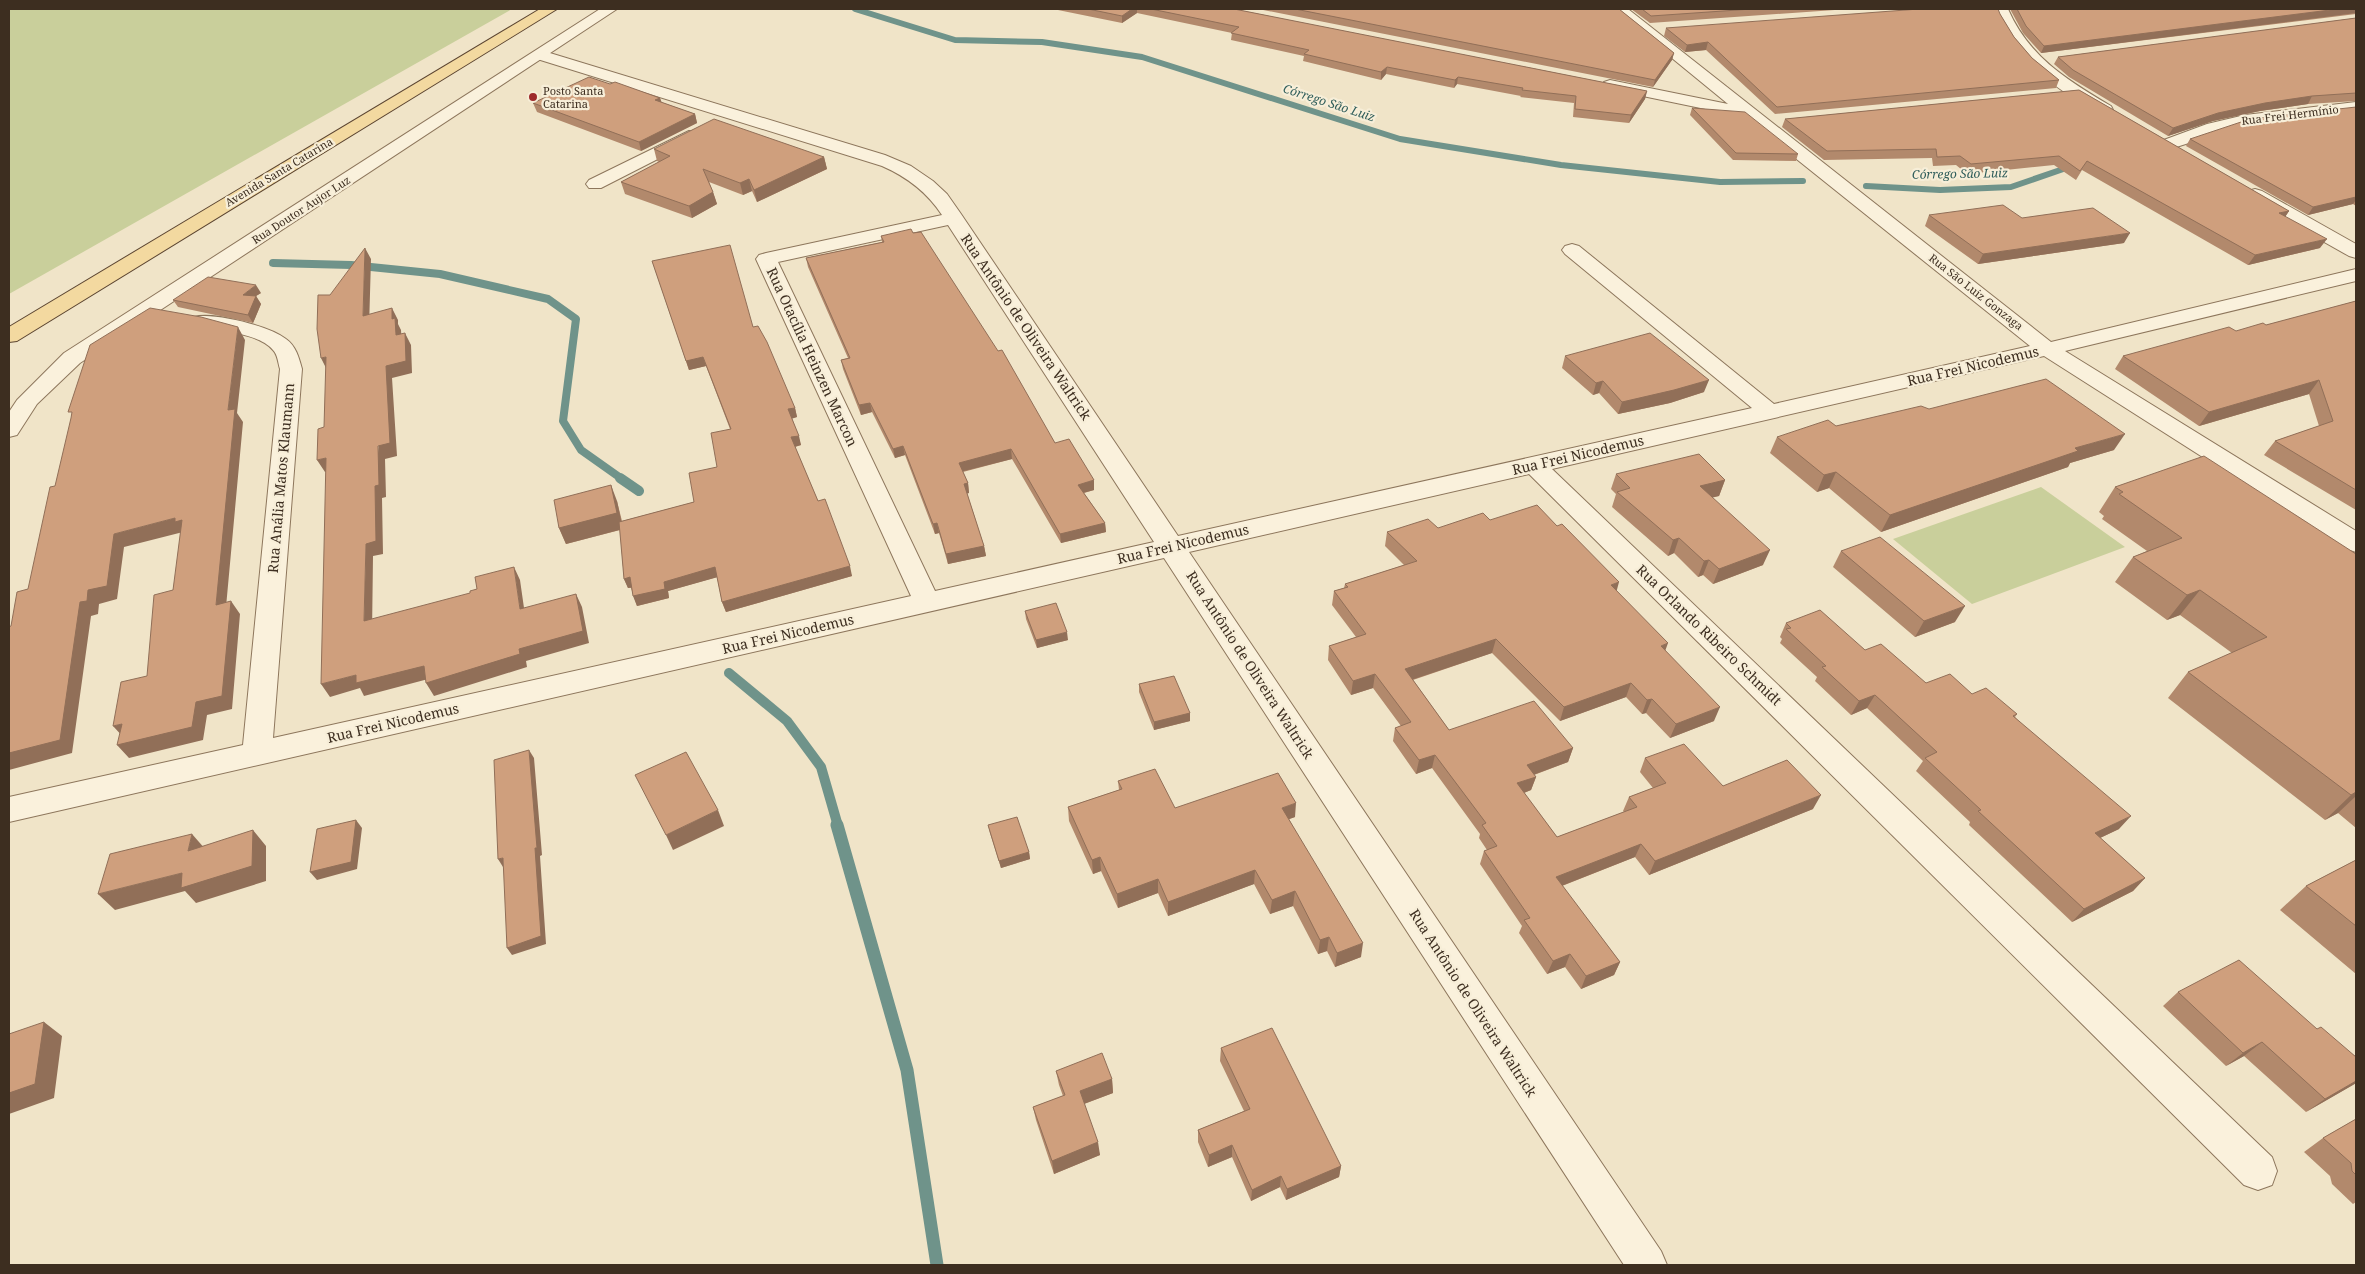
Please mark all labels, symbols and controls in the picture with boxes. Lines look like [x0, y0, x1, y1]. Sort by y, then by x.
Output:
water label: Córrego São Luiz [1281, 80, 1377, 125]
place label: Posto Santa Catarina [543, 83, 603, 111]
marker: Posto Santa Catarina [527, 91, 539, 103]
street label: Rua Frei Hermínio [2240, 101, 2339, 128]
street label: Avenida Santa Catarina [222, 133, 335, 210]
water label: Córrego São Luiz [1912, 164, 2008, 183]
street label: Rua Doutor Aujor Luz [249, 172, 353, 247]
street label: Rua Antônio de Oliveira Waltrick [957, 230, 1096, 424]
street label: Rua São Luiz Gonzaga [1926, 250, 2027, 333]
street label: Rua Otacília Heinzen Marcon [763, 264, 862, 449]
street label: Rua Frei Nicodemus [1905, 341, 2041, 390]
street label: Rua Anália Matos Klaumann [263, 382, 298, 574]
street label: Rua Frei Nicodemus [1510, 430, 1646, 479]
street label: Rua Frei Nicodemus [1115, 519, 1251, 568]
street label: Rua Orlando Ribeiro Schmidt [1632, 560, 1786, 709]
street label: Rua Antônio de Oliveira Waltrick [1182, 567, 1319, 763]
street label: Rua Frei Nicodemus [720, 609, 856, 658]
street label: Rua Frei Nicodemus [325, 698, 461, 747]
street label: Rua Antônio de Oliveira Waltrick [1405, 905, 1542, 1101]

